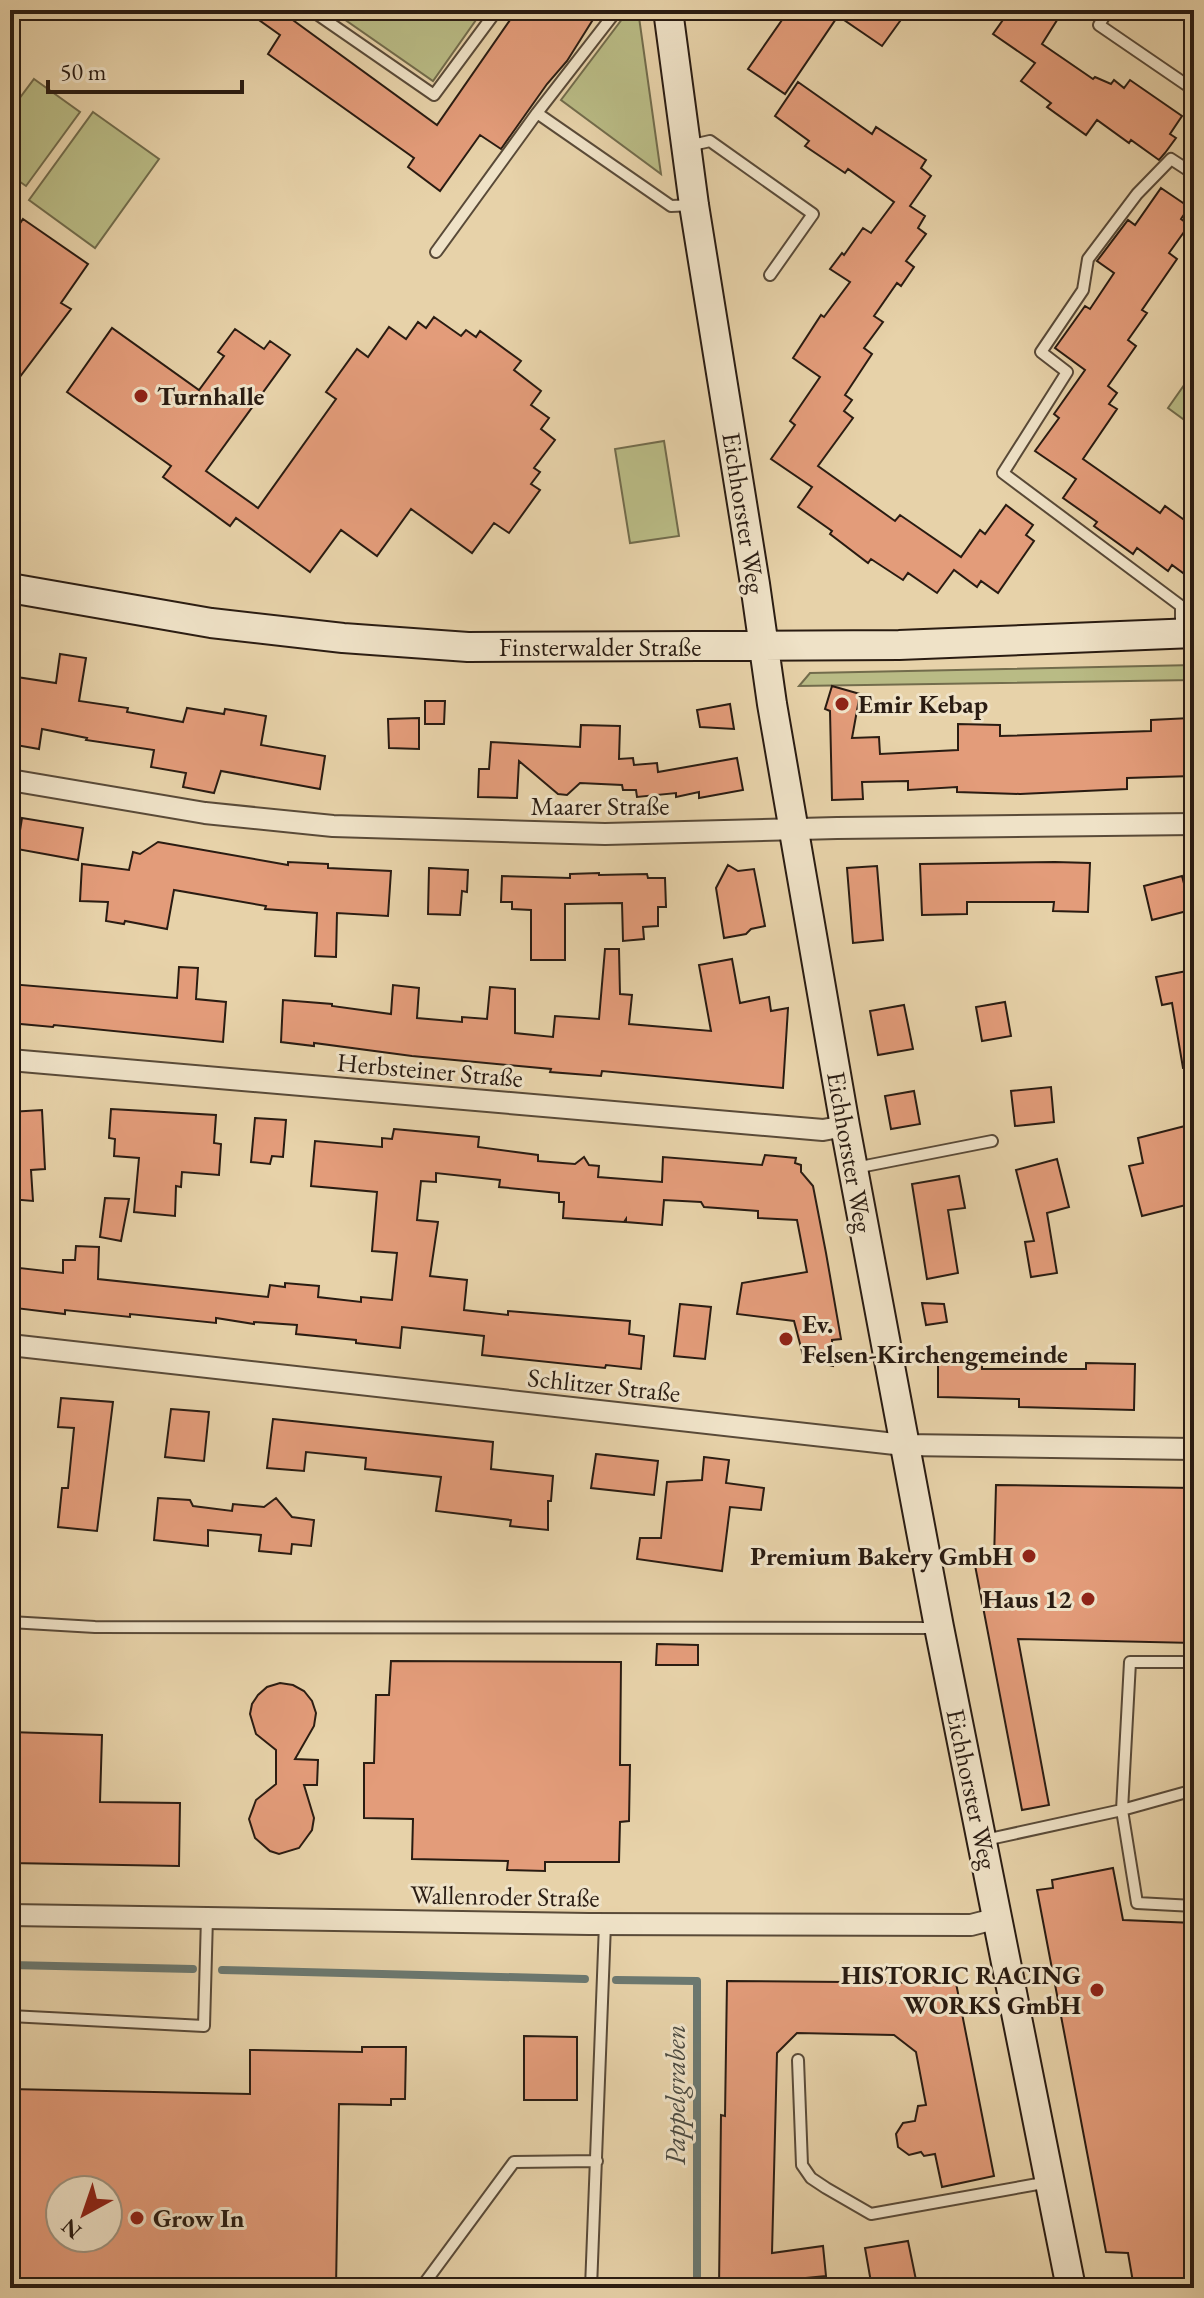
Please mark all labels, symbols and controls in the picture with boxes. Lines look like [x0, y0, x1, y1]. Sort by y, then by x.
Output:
scale bar [48, 44, 242, 94]
text: 50 m [60, 56, 107, 87]
place label: Turnhalle [157, 379, 264, 413]
marker: Turnhalle [132, 387, 150, 405]
street label: Eichhorster Weg [714, 430, 774, 597]
street label: Finsterwalder Straße [499, 630, 701, 664]
place label: Emir Kebap [858, 687, 988, 721]
marker: Emir Kebap [833, 695, 851, 713]
street label: Maarer Straße [531, 789, 669, 823]
street label: Herbsteiner Straße [336, 1045, 524, 1095]
street label: Eichhorster Weg [819, 1069, 881, 1236]
place label: Ev. Felsen-Kirchengemeinde [802, 1307, 1068, 1371]
marker: Ev. Felsen-Kirchengemeinde [777, 1330, 795, 1348]
street label: Schlitzer Straße [526, 1360, 682, 1410]
place label: Premium Bakery GmbH [750, 1539, 1013, 1573]
marker: Premium Bakery GmbH [1020, 1547, 1038, 1565]
place label: Haus 12 [982, 1582, 1072, 1616]
marker: Haus 12 [1079, 1590, 1097, 1608]
street label: Eichhorster Weg [938, 1706, 1006, 1873]
street label: Wallenroder Straße [410, 1877, 600, 1915]
place label: HISTORIC RACING WORKS GmbH [841, 1958, 1081, 2022]
marker: HISTORIC RACING WORKS GmbH [1088, 1981, 1106, 1999]
water label: Pappelgraben [657, 2025, 693, 2165]
north arrow [44, 2174, 124, 2254]
place label: Grow In [153, 2201, 245, 2235]
marker: Grow In [128, 2209, 146, 2227]
text: N [55, 2212, 88, 2246]

